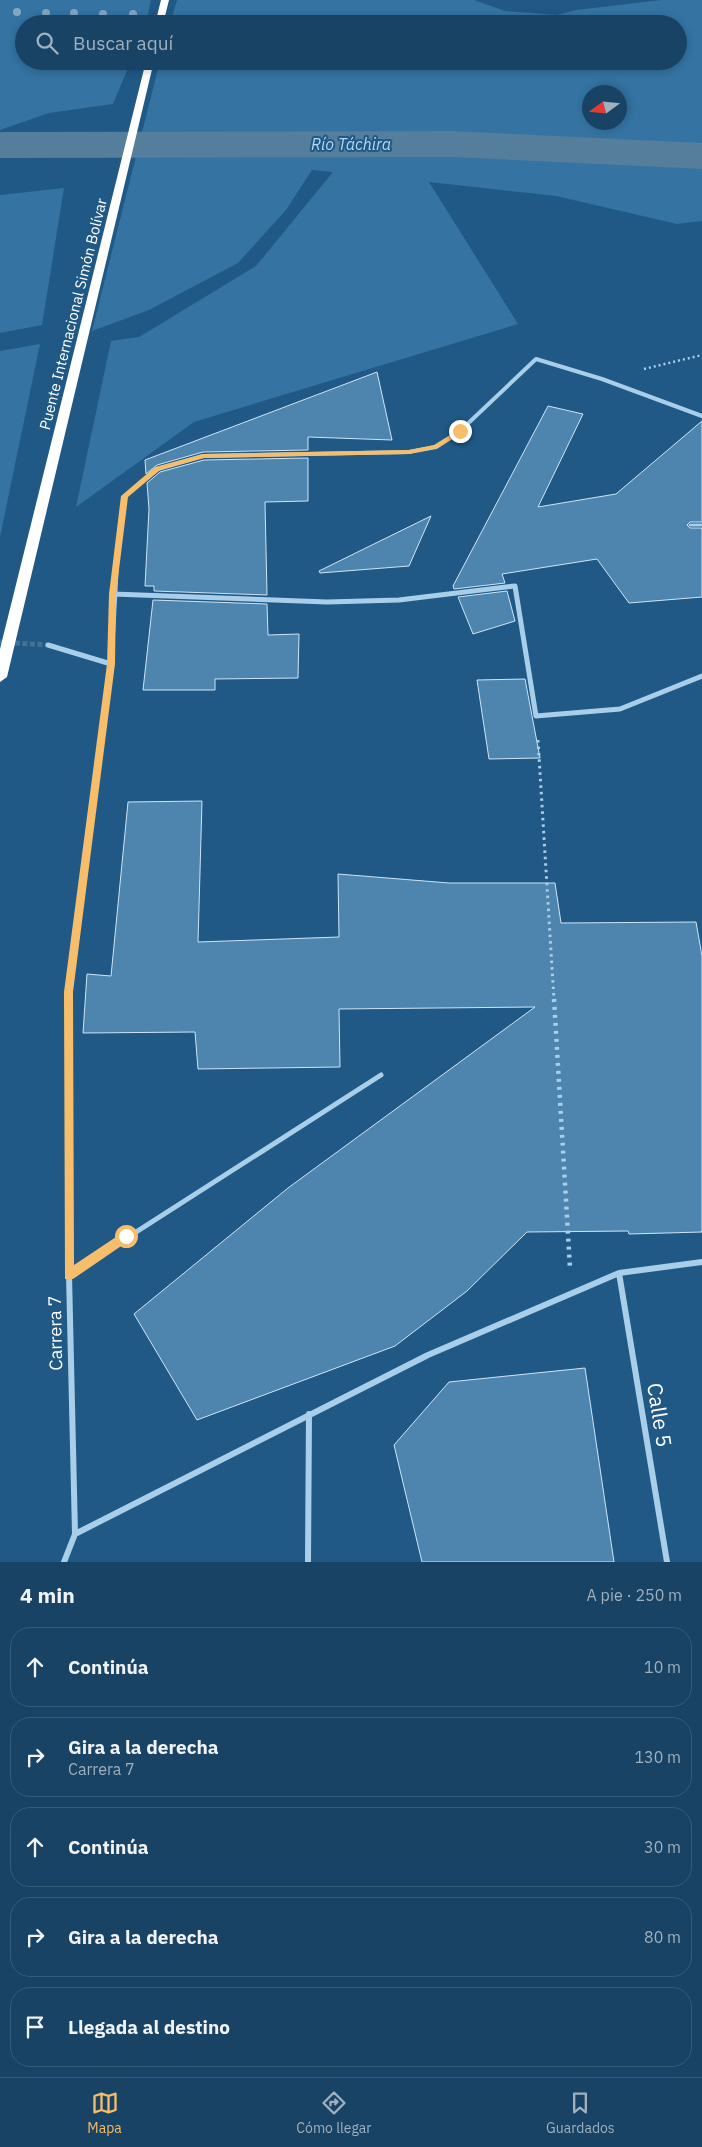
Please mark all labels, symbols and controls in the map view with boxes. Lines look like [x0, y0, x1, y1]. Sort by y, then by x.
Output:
search box [15, 15, 687, 70]
icon: search [33, 29, 61, 57]
text: Buscar aquí [73, 31, 173, 55]
north arrow [582, 85, 627, 130]
water label: Río Táchira [311, 134, 391, 154]
street label: Puente Internacional Simón Bolívar [35, 196, 111, 432]
route end [449, 420, 472, 443]
route start [115, 1225, 138, 1248]
street label: Carrera 7 [43, 1295, 67, 1371]
street label: Calle 5 [641, 1381, 679, 1449]
text: 4 min [20, 1581, 75, 1609]
text: A pie · 250 m [587, 1585, 682, 1605]
icon: ahead [21, 1653, 49, 1681]
text: Continúa [68, 1655, 149, 1679]
text: 10 m [644, 1657, 681, 1677]
text: Gira a la derecha [68, 1735, 219, 1759]
icon: right [21, 1743, 49, 1771]
text: 130 m [634, 1747, 681, 1767]
text: Carrera 7 [68, 1759, 135, 1779]
icon: ahead [21, 1833, 49, 1861]
text: Continúa [68, 1835, 149, 1859]
text: 30 m [644, 1837, 681, 1857]
icon: right [21, 1923, 49, 1951]
text: Gira a la derecha [68, 1925, 219, 1949]
text: 80 m [644, 1927, 681, 1947]
icon: arrive [21, 2013, 49, 2041]
text: Llegada al destino [68, 2015, 230, 2039]
tab: Mapa [87, 2089, 122, 2137]
tab: Cómo llegar [296, 2089, 371, 2137]
tab: Guardados [546, 2089, 615, 2137]

